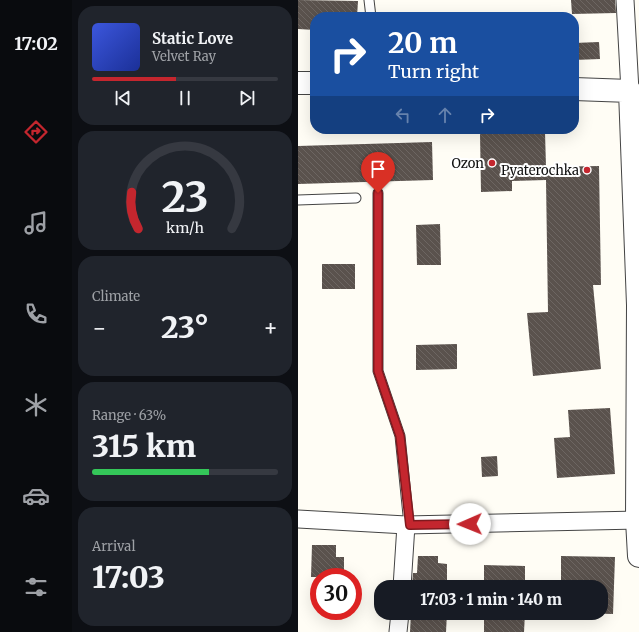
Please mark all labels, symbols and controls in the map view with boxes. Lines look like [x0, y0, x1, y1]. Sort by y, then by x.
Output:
text: 20 m [388, 25, 457, 61]
icon: right [322, 28, 374, 80]
text: Static Love [152, 29, 233, 48]
text: 17:02 [14, 32, 58, 55]
text: Velvet Ray [152, 48, 216, 65]
text: Turn right [388, 60, 479, 83]
icon: previous [112, 87, 134, 109]
icon: pause [174, 87, 196, 109]
icon: next [236, 87, 258, 109]
icon: left [392, 104, 414, 126]
icon: ahead [434, 104, 456, 126]
icon: right [476, 104, 498, 126]
icon: directions [22, 118, 50, 146]
pin [361, 152, 395, 193]
place label: Ozon [451, 155, 484, 172]
icon: arrive [367, 158, 389, 180]
marker: Ozon [487, 158, 497, 168]
place label: Pyaterochka [501, 162, 579, 179]
marker: Pyaterochka [582, 165, 592, 175]
text: 23 [161, 171, 209, 223]
icon: music [22, 209, 50, 237]
text: km/h [166, 218, 204, 236]
text: Climate [92, 288, 140, 305]
icon: phone [22, 300, 50, 328]
text: 23° [161, 308, 209, 346]
text: − [92, 314, 107, 342]
text: + [263, 314, 278, 342]
icon: climate [22, 391, 50, 419]
text: Range · 63% [92, 407, 166, 424]
text: 315 km [92, 427, 196, 465]
icon: car [22, 482, 50, 510]
position arrow [449, 503, 491, 545]
text: Arrival [92, 538, 135, 555]
text: 17:03 [92, 558, 165, 596]
speed limit sign: 30 [310, 568, 362, 620]
icon: filters [22, 573, 50, 601]
text: 17:03 · 1 min · 140 m [420, 590, 562, 609]

